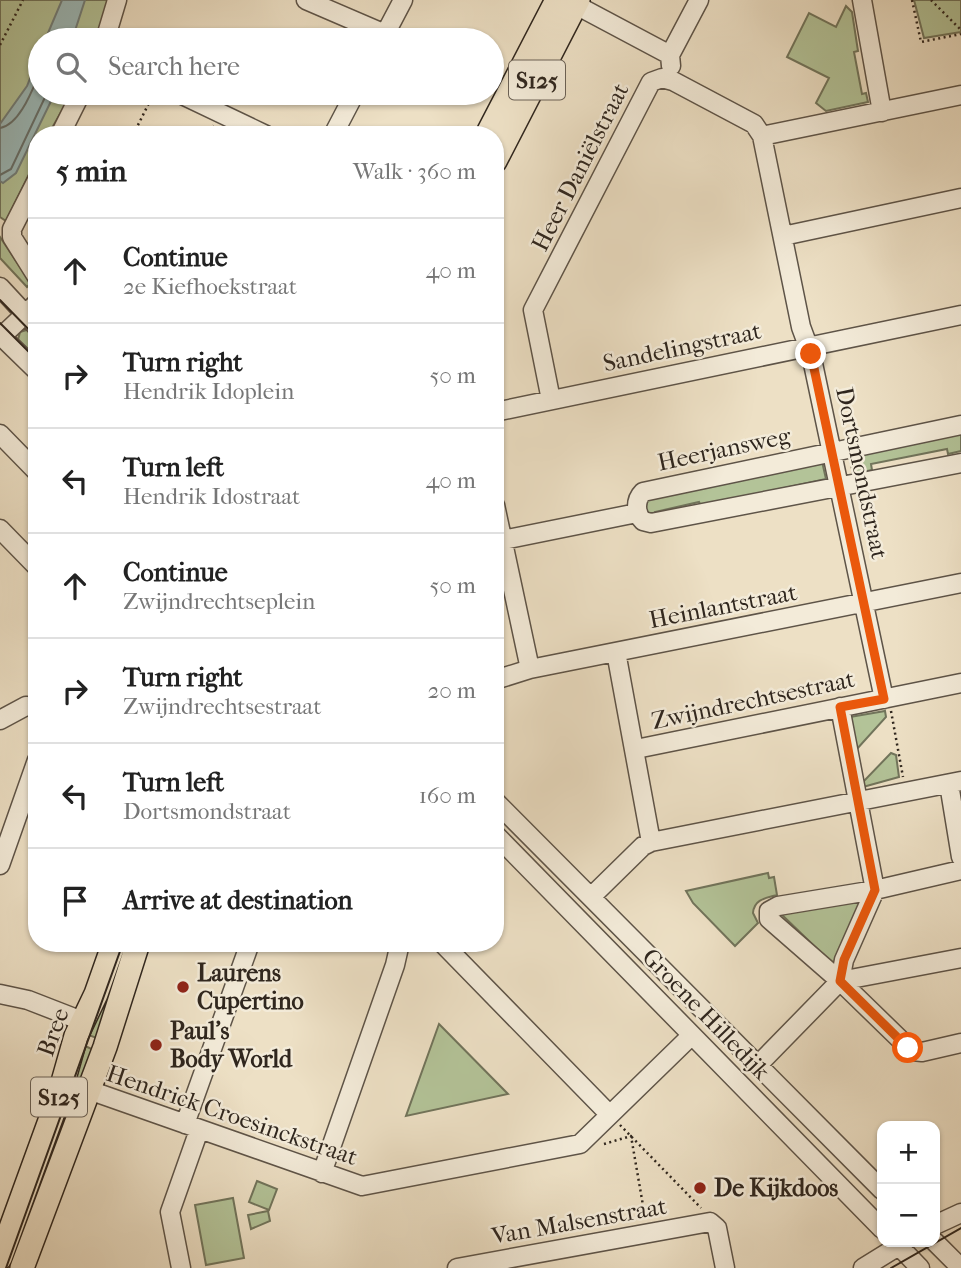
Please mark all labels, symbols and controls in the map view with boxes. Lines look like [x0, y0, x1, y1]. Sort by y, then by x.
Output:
search box [28, 28, 504, 105]
icon: search [52, 48, 90, 86]
text: Search here [108, 51, 240, 82]
road number: S125 [509, 60, 565, 100]
street label: Heer Daniëlstraat [526, 78, 635, 256]
text: 5 min [56, 154, 127, 189]
text: Walk · 360 m [353, 158, 476, 185]
text: Continue [123, 242, 228, 273]
icon: ahead [56, 252, 94, 290]
text: 40 m [426, 257, 476, 284]
text: 2e Kiefhoekstraat [123, 273, 297, 300]
street label: Sandelingstraat [600, 316, 764, 377]
route end [795, 338, 826, 369]
text: Turn right [123, 347, 243, 378]
icon: right [56, 357, 94, 395]
text: 50 m [429, 362, 476, 389]
text: Hendrik Idoplein [123, 378, 294, 405]
street label: Dortsmondstraat [830, 384, 894, 562]
street label: Heerjansweg [655, 421, 794, 477]
text: Turn left [123, 452, 224, 483]
icon: left [56, 462, 94, 500]
text: 40 m [426, 467, 476, 494]
text: Hendrik Idostraat [123, 483, 300, 510]
text: Continue [123, 557, 228, 588]
icon: ahead [56, 567, 94, 605]
text: 50 m [429, 572, 476, 599]
street label: Heinlantstraat [647, 578, 800, 634]
text: Zwijndrechtseplein [123, 588, 315, 615]
text: Turn right [123, 662, 243, 693]
street label: Zwijndrechtsestraat [649, 665, 858, 735]
icon: right [56, 672, 94, 710]
text: 20 m [427, 677, 476, 704]
text: Zwijndrechtsestraat [123, 693, 321, 720]
text: Turn left [123, 767, 224, 798]
icon: left [56, 777, 94, 815]
text: 160 m [419, 782, 476, 809]
text: Dortsmondstraat [123, 798, 291, 825]
icon: arrive [56, 882, 94, 920]
text: Arrive at destination [123, 885, 353, 916]
street label: Groene Hilledijk [636, 943, 776, 1086]
place label: Laurens Cupertino [197, 959, 304, 1015]
marker: Laurens Cupertino [175, 979, 191, 995]
street label: Bree [31, 1004, 75, 1060]
place label: Paul's Body World [170, 1017, 293, 1073]
route start [892, 1032, 923, 1063]
marker: Paul's Body World [148, 1037, 164, 1053]
street label: Hendrick Croesinckstraat [103, 1059, 362, 1171]
road number: S125 [31, 1078, 87, 1116]
map controls [877, 1121, 940, 1247]
button: + [877, 1121, 940, 1184]
place label: De Kijkdoos [714, 1174, 838, 1202]
marker: De Kijkdoos [692, 1180, 708, 1196]
button: − [877, 1184, 940, 1247]
street label: Van Malsenstraat [488, 1192, 669, 1250]

